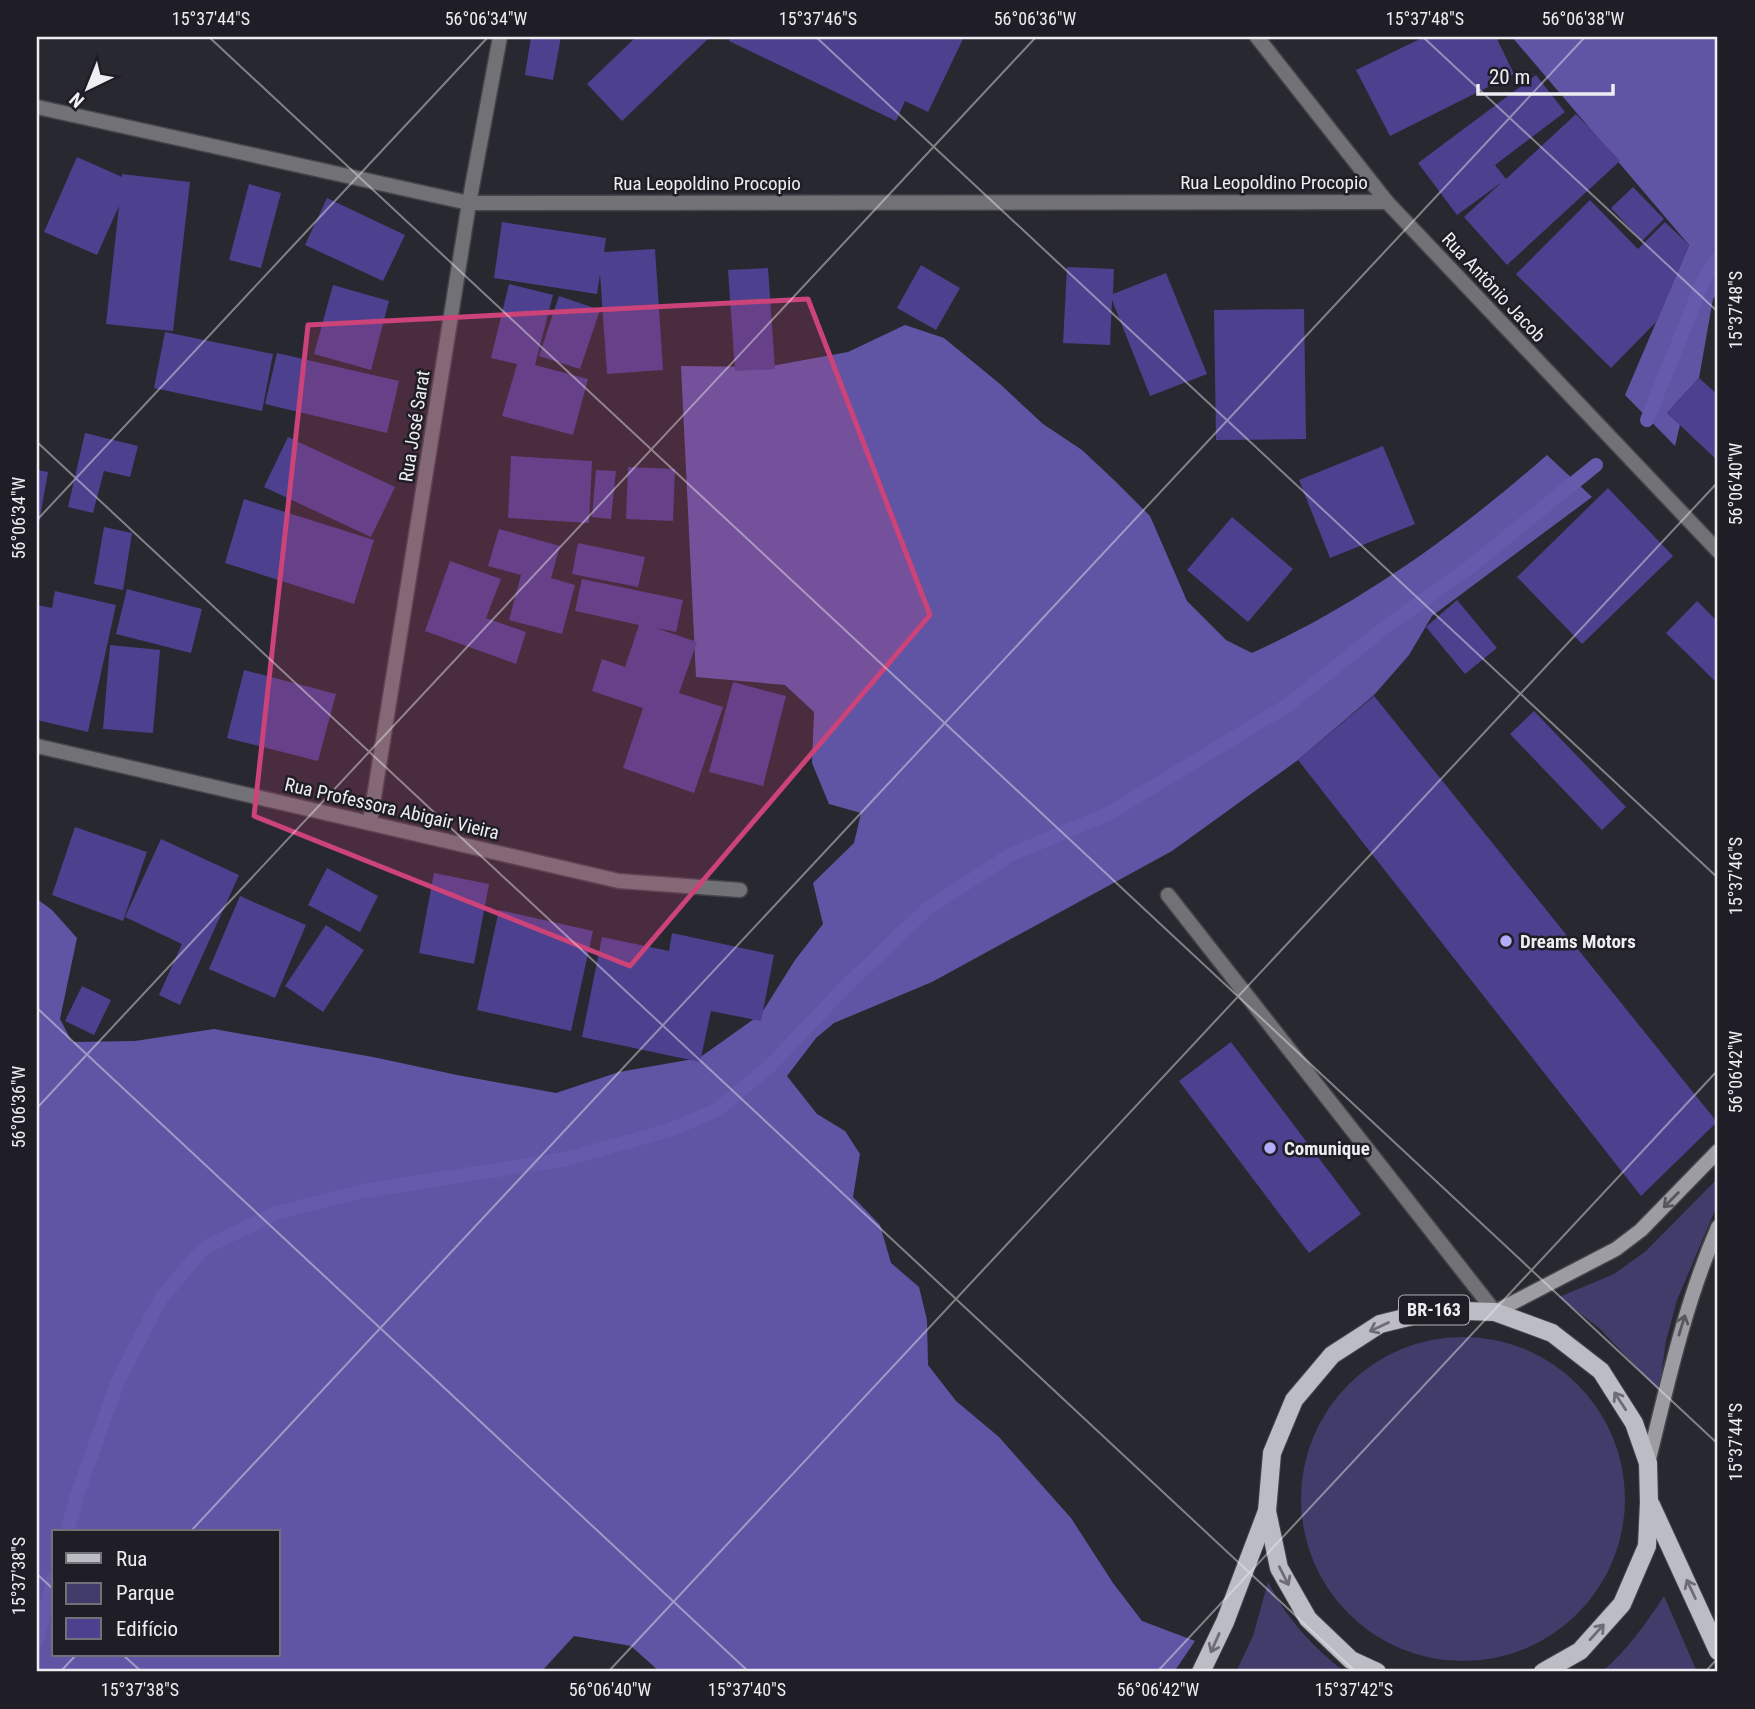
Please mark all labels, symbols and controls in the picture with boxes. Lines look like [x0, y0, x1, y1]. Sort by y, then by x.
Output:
text: 15°37'44"S [172, 8, 250, 29]
text: 56°06'34"W [445, 8, 528, 29]
text: 15°37'46"S [779, 8, 857, 29]
text: 56°06'36"W [994, 8, 1077, 29]
text: 15°37'48"S [1386, 8, 1464, 29]
text: 56°06'38"W [1542, 8, 1625, 29]
north arrow [52, 52, 122, 122]
scale bar [1478, 52, 1613, 96]
text: 20 m [1489, 65, 1530, 89]
text: N [65, 88, 89, 112]
street label: Rua Leopoldino Procopio [1180, 171, 1368, 194]
street label: Rua Leopoldino Procopio [613, 172, 801, 195]
street label: Rua Antônio Jacob [1437, 228, 1550, 347]
text: 15°37'48"S [1725, 271, 1746, 349]
street label: Rua José Sarat [394, 369, 435, 483]
text: 56°06'40"W [1725, 442, 1746, 525]
text: 56°06'34"W [8, 476, 29, 559]
street label: Rua Professora Abigair Vieira [282, 773, 501, 844]
text: 15°37'46"S [1725, 837, 1746, 915]
place label: Dreams Motors [1520, 930, 1636, 953]
marker: Dreams Motors [1498, 933, 1514, 949]
text: 56°06'42"W [1725, 1030, 1746, 1113]
text: 56°06'36"W [8, 1065, 29, 1148]
place label: Comunique [1284, 1137, 1370, 1160]
marker: Comunique [1262, 1140, 1278, 1156]
one-way arrow [1662, 1192, 1679, 1209]
road number: BR-163 [1399, 1296, 1469, 1324]
one-way arrow [1677, 1314, 1690, 1336]
one-way arrow [1369, 1321, 1390, 1334]
one-way arrow [1613, 1391, 1627, 1411]
text: 15°37'44"S [1725, 1403, 1746, 1481]
legend [52, 1530, 280, 1656]
text: 15°37'38"S [8, 1537, 29, 1615]
text: Rua [116, 1547, 147, 1571]
one-way arrow [1278, 1566, 1292, 1586]
one-way arrow [1684, 1579, 1697, 1600]
text: Parque [116, 1581, 174, 1605]
text: Edifício [116, 1617, 178, 1641]
one-way arrow [1589, 1624, 1606, 1641]
one-way arrow [1208, 1632, 1221, 1653]
text: 15°37'38"S [101, 1679, 179, 1700]
text: 56°06'40"W [569, 1679, 652, 1700]
text: 15°37'40"S [708, 1679, 786, 1700]
text: 56°06'42"W [1117, 1679, 1200, 1700]
text: 15°37'42"S [1315, 1679, 1393, 1700]

